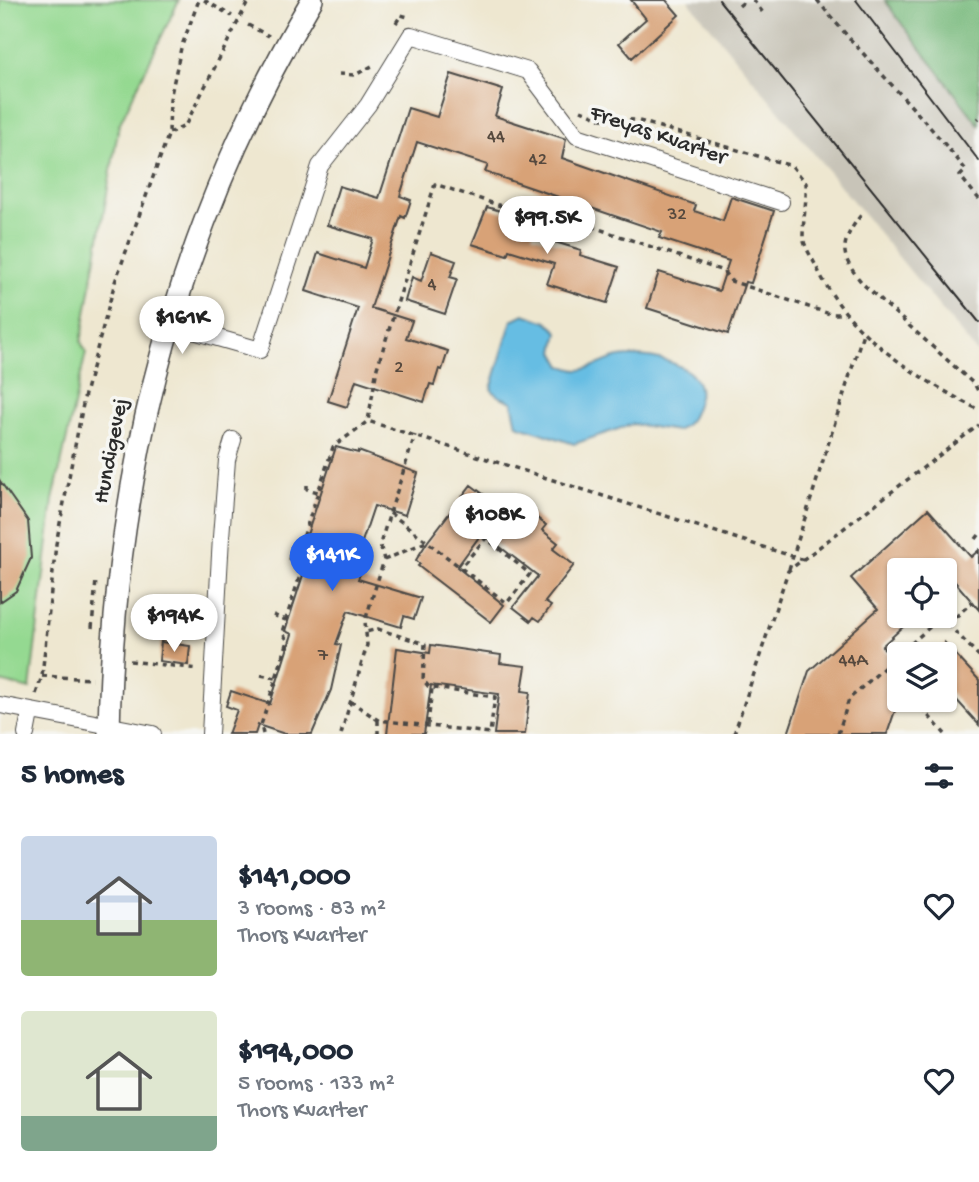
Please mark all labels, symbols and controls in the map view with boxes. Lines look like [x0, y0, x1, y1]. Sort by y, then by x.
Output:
street label: Freyas Kvarter [585, 100, 732, 173]
house number: 44 [487, 126, 505, 149]
house number: 42 [529, 149, 547, 172]
pin: $99.5K [490, 196, 604, 256]
house number: 32 [666, 204, 687, 227]
text: $99.5K [514, 205, 580, 232]
house number: 4 [428, 274, 437, 297]
pin: $161K [133, 296, 231, 356]
text: $161K [155, 305, 209, 332]
house number: 2 [394, 357, 404, 380]
street label: Hundigevej [89, 396, 135, 506]
pin: $108K [445, 494, 543, 553]
text: $108K [465, 502, 523, 529]
pin: $141K [283, 534, 381, 593]
text: $141K [306, 542, 358, 569]
map controls [887, 558, 957, 712]
button: locate [887, 558, 957, 628]
pin: $194K [125, 594, 223, 654]
text: $194K [147, 603, 201, 630]
button: layers [887, 642, 957, 712]
house number: 7 [317, 645, 329, 668]
house number: 44A [838, 650, 869, 673]
icon: filters [920, 757, 958, 795]
text: 5 homes [21, 759, 123, 794]
text: $141,000 [238, 861, 350, 896]
icon: home [77, 864, 161, 948]
icon: heart [920, 887, 958, 925]
text: 3 rooms · 83 m² [238, 896, 386, 923]
text: Thors Kvarter [238, 923, 366, 950]
text: $194,000 [238, 1036, 353, 1071]
icon: home [77, 1039, 161, 1123]
icon: heart [920, 1062, 958, 1100]
text: 5 rooms · 133 m² [238, 1071, 395, 1098]
text: Thors Kvarter [238, 1098, 366, 1125]

